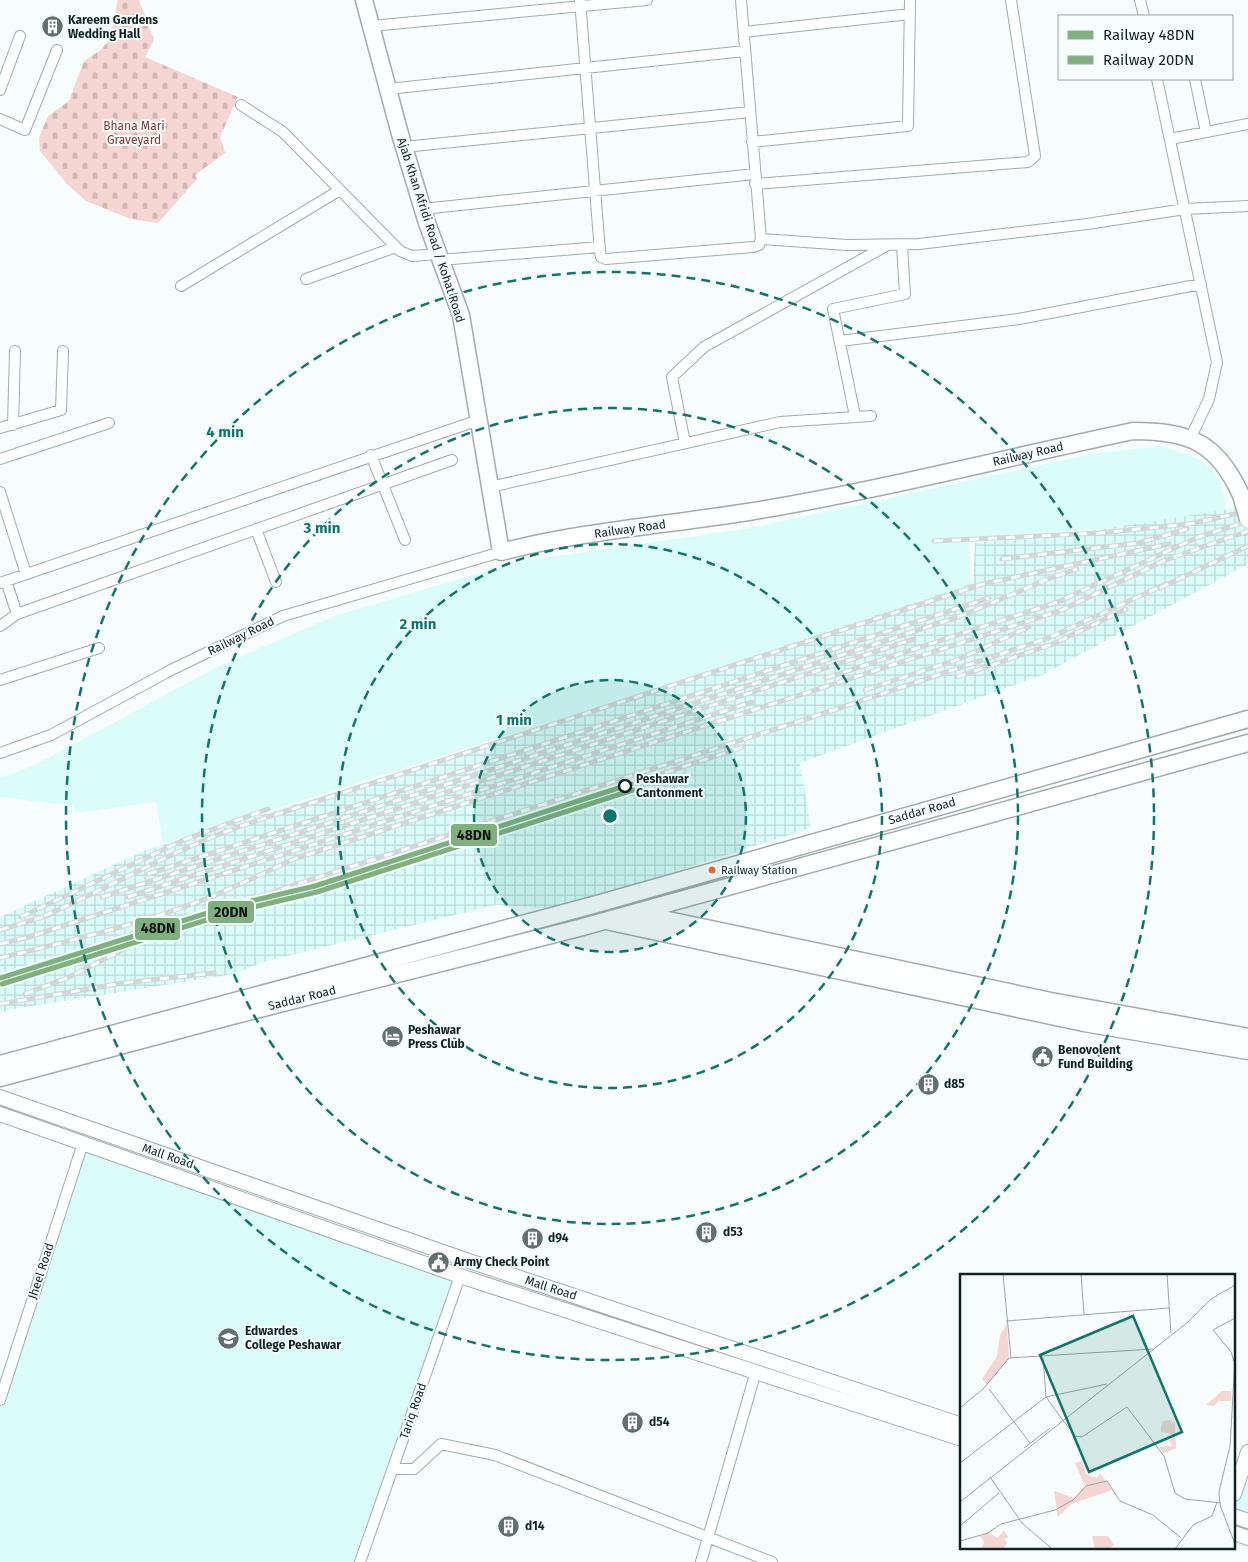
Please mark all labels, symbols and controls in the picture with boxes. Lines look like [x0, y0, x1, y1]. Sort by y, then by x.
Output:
place label: Kareem Gardens Wedding Hall [68, 13, 158, 41]
building icon: Kareem Gardens Wedding Hall [40, 15, 64, 39]
legend [1058, 15, 1233, 80]
text: Railway 48DN [1103, 26, 1195, 44]
text: Railway 20DN [1103, 51, 1194, 69]
park label: Bhana Mari Graveyard [103, 119, 165, 147]
street label: Ajab Khan Afridi Road / Kohat Road [394, 136, 468, 324]
text: 4 min [206, 423, 244, 441]
street label: Railway Road [991, 439, 1065, 469]
street label: Railway Road [593, 517, 667, 541]
text: 3 min [303, 519, 340, 537]
street label: Railway Road [206, 614, 276, 658]
text: 2 min [400, 615, 436, 633]
text: 1 min [496, 711, 532, 729]
place label: Peshawar Cantonment [636, 772, 703, 800]
marker: Peshawar Cantonment [618, 779, 632, 793]
street label: Saddar Road [887, 795, 957, 827]
centre of rings [601, 807, 619, 825]
line badge: 48DN [450, 823, 498, 847]
text: 48DN [457, 827, 491, 844]
place label: Railway Station [721, 864, 798, 877]
marker: Railway Station [707, 865, 717, 875]
line badge: 20DN [207, 900, 255, 924]
text: 20DN [214, 904, 248, 921]
line badge: 48DN [134, 917, 181, 941]
text: 48DN [141, 920, 175, 937]
street label: Saddar Road [267, 983, 337, 1013]
place label: Peshawar Press Club [408, 1023, 465, 1051]
hotel icon: Peshawar Press Club [380, 1025, 404, 1049]
place label: Benovolent Fund Building [1058, 1043, 1133, 1071]
public building icon: Benovolent Fund Building [1030, 1045, 1054, 1069]
building icon: d85 [916, 1072, 940, 1096]
place label: d85 [944, 1077, 965, 1091]
street label: Mall Road [140, 1141, 196, 1171]
building icon: d53 [695, 1220, 719, 1244]
place label: d53 [723, 1225, 743, 1239]
building icon: d94 [520, 1226, 544, 1250]
place label: d94 [548, 1231, 569, 1245]
street label: Jheel Road [25, 1241, 57, 1301]
public building icon: Army Check Point [426, 1250, 450, 1274]
place label: Army Check Point [453, 1255, 550, 1269]
street label: Mall Road [523, 1273, 579, 1303]
inset map [960, 1274, 1236, 1550]
place label: Edwardes College Peshawar [245, 1324, 341, 1352]
school or university icon: Edwardes College Peshawar [217, 1326, 241, 1350]
street label: Tariq Road [397, 1381, 429, 1441]
building icon: d54 [621, 1410, 645, 1434]
place label: d54 [649, 1415, 670, 1429]
building icon: d14 [497, 1514, 521, 1538]
place label: d14 [525, 1519, 545, 1533]

